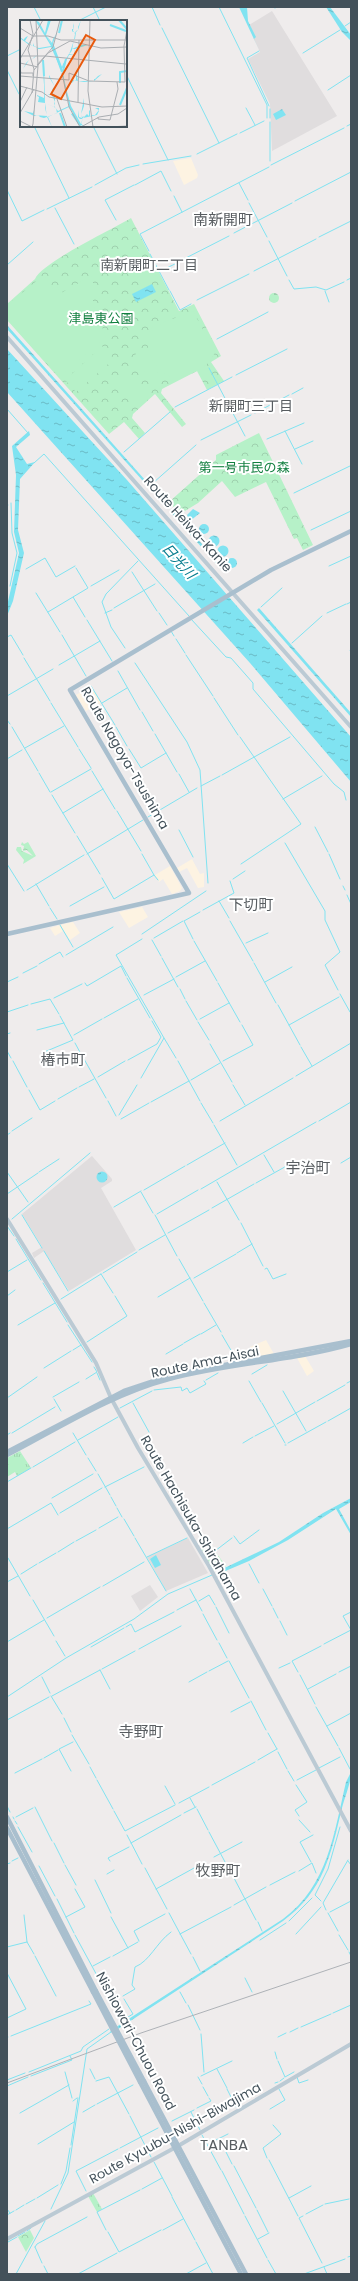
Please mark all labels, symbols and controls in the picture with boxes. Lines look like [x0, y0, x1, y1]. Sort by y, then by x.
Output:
inset map [20, 20, 127, 127]
district label: 南新開町 [193, 209, 253, 230]
district label: 南新開町二丁目 [100, 255, 198, 275]
park label: 津島東公園 [68, 309, 134, 328]
district label: 新開町三丁目 [209, 396, 293, 416]
park label: 第一号市民の森 [198, 458, 290, 477]
street label: Route Heiwa-Kanie [140, 472, 236, 576]
water label: 日光川 [158, 539, 202, 585]
street label: Route Nagoya-Tsushima [76, 683, 174, 833]
district label: 下切町 [228, 894, 274, 915]
district label: 椿市町 [40, 1049, 86, 1070]
district label: 宇治町 [285, 1157, 331, 1178]
street label: Route Ama-Aisai [149, 1341, 261, 1383]
street label: Route Hachisuka-Shirahama [136, 1432, 246, 1604]
district label: 寺野町 [118, 1721, 164, 1742]
district label: 牧野町 [195, 1860, 241, 1881]
street label: Nishiowari-Chuou Road [91, 1968, 181, 2114]
street label: Route Kyuubu-Nishi-Biwajima [86, 2078, 264, 2188]
district label: TANBA [200, 2134, 248, 2155]

